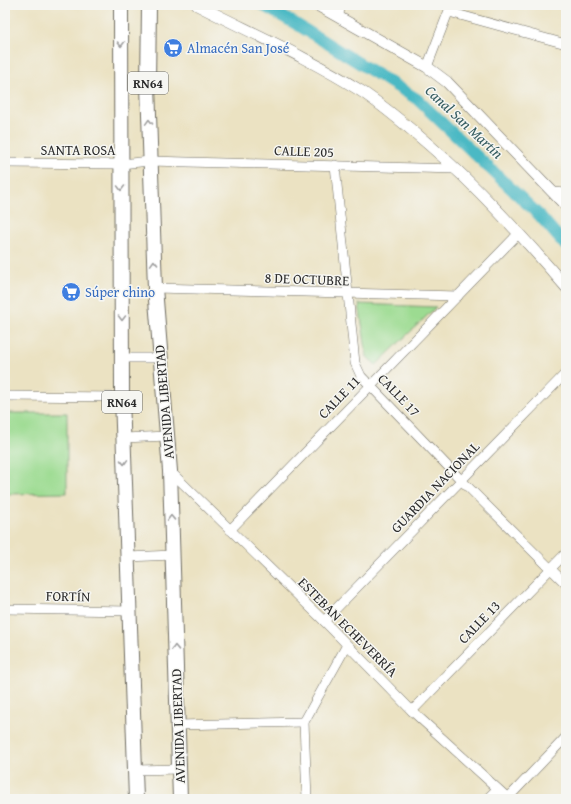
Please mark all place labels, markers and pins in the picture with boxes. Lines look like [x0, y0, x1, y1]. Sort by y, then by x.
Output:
supermarket icon: Almacén San José [162, 37, 184, 59]
place label: Almacén San José [187, 38, 290, 58]
supermarket icon: Súper chino [60, 281, 82, 303]
place label: Súper chino [85, 282, 155, 302]

